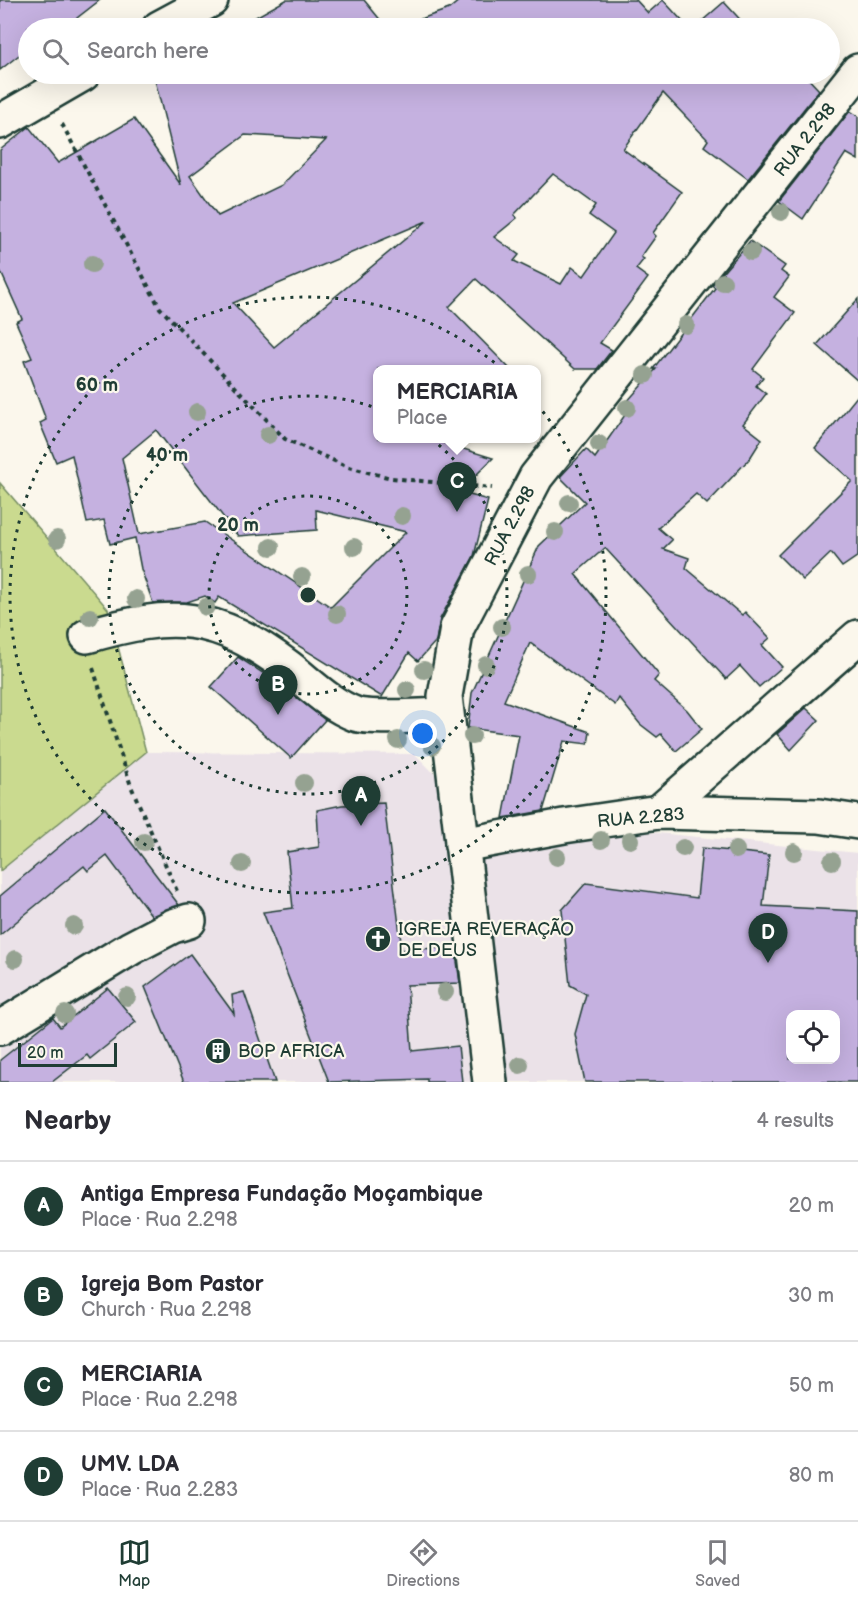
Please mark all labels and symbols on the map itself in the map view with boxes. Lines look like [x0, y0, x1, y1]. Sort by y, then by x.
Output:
street label: RUA 2.298 [770, 99, 840, 181]
text: 60 m [76, 375, 118, 396]
text: 40 m [146, 445, 188, 466]
pin: C [438, 462, 476, 512]
street label: RUA 2.298 [480, 483, 540, 569]
text: 20 m [217, 515, 259, 536]
centre of rings [298, 585, 318, 605]
pin: B [258, 666, 298, 715]
your location [408, 719, 437, 748]
pin: A [342, 776, 380, 826]
street label: RUA 2.283 [596, 804, 686, 832]
pin: D [748, 914, 788, 963]
place label: IGREJA REVERAÇÃO DE DEUS [398, 918, 574, 961]
church icon: IGREJA REVERAÇÃO DE DEUS [363, 924, 393, 954]
building icon: BOP AFRICA [203, 1036, 233, 1066]
scale bar [18, 1040, 117, 1068]
place label: BOP AFRICA [238, 1041, 344, 1062]

